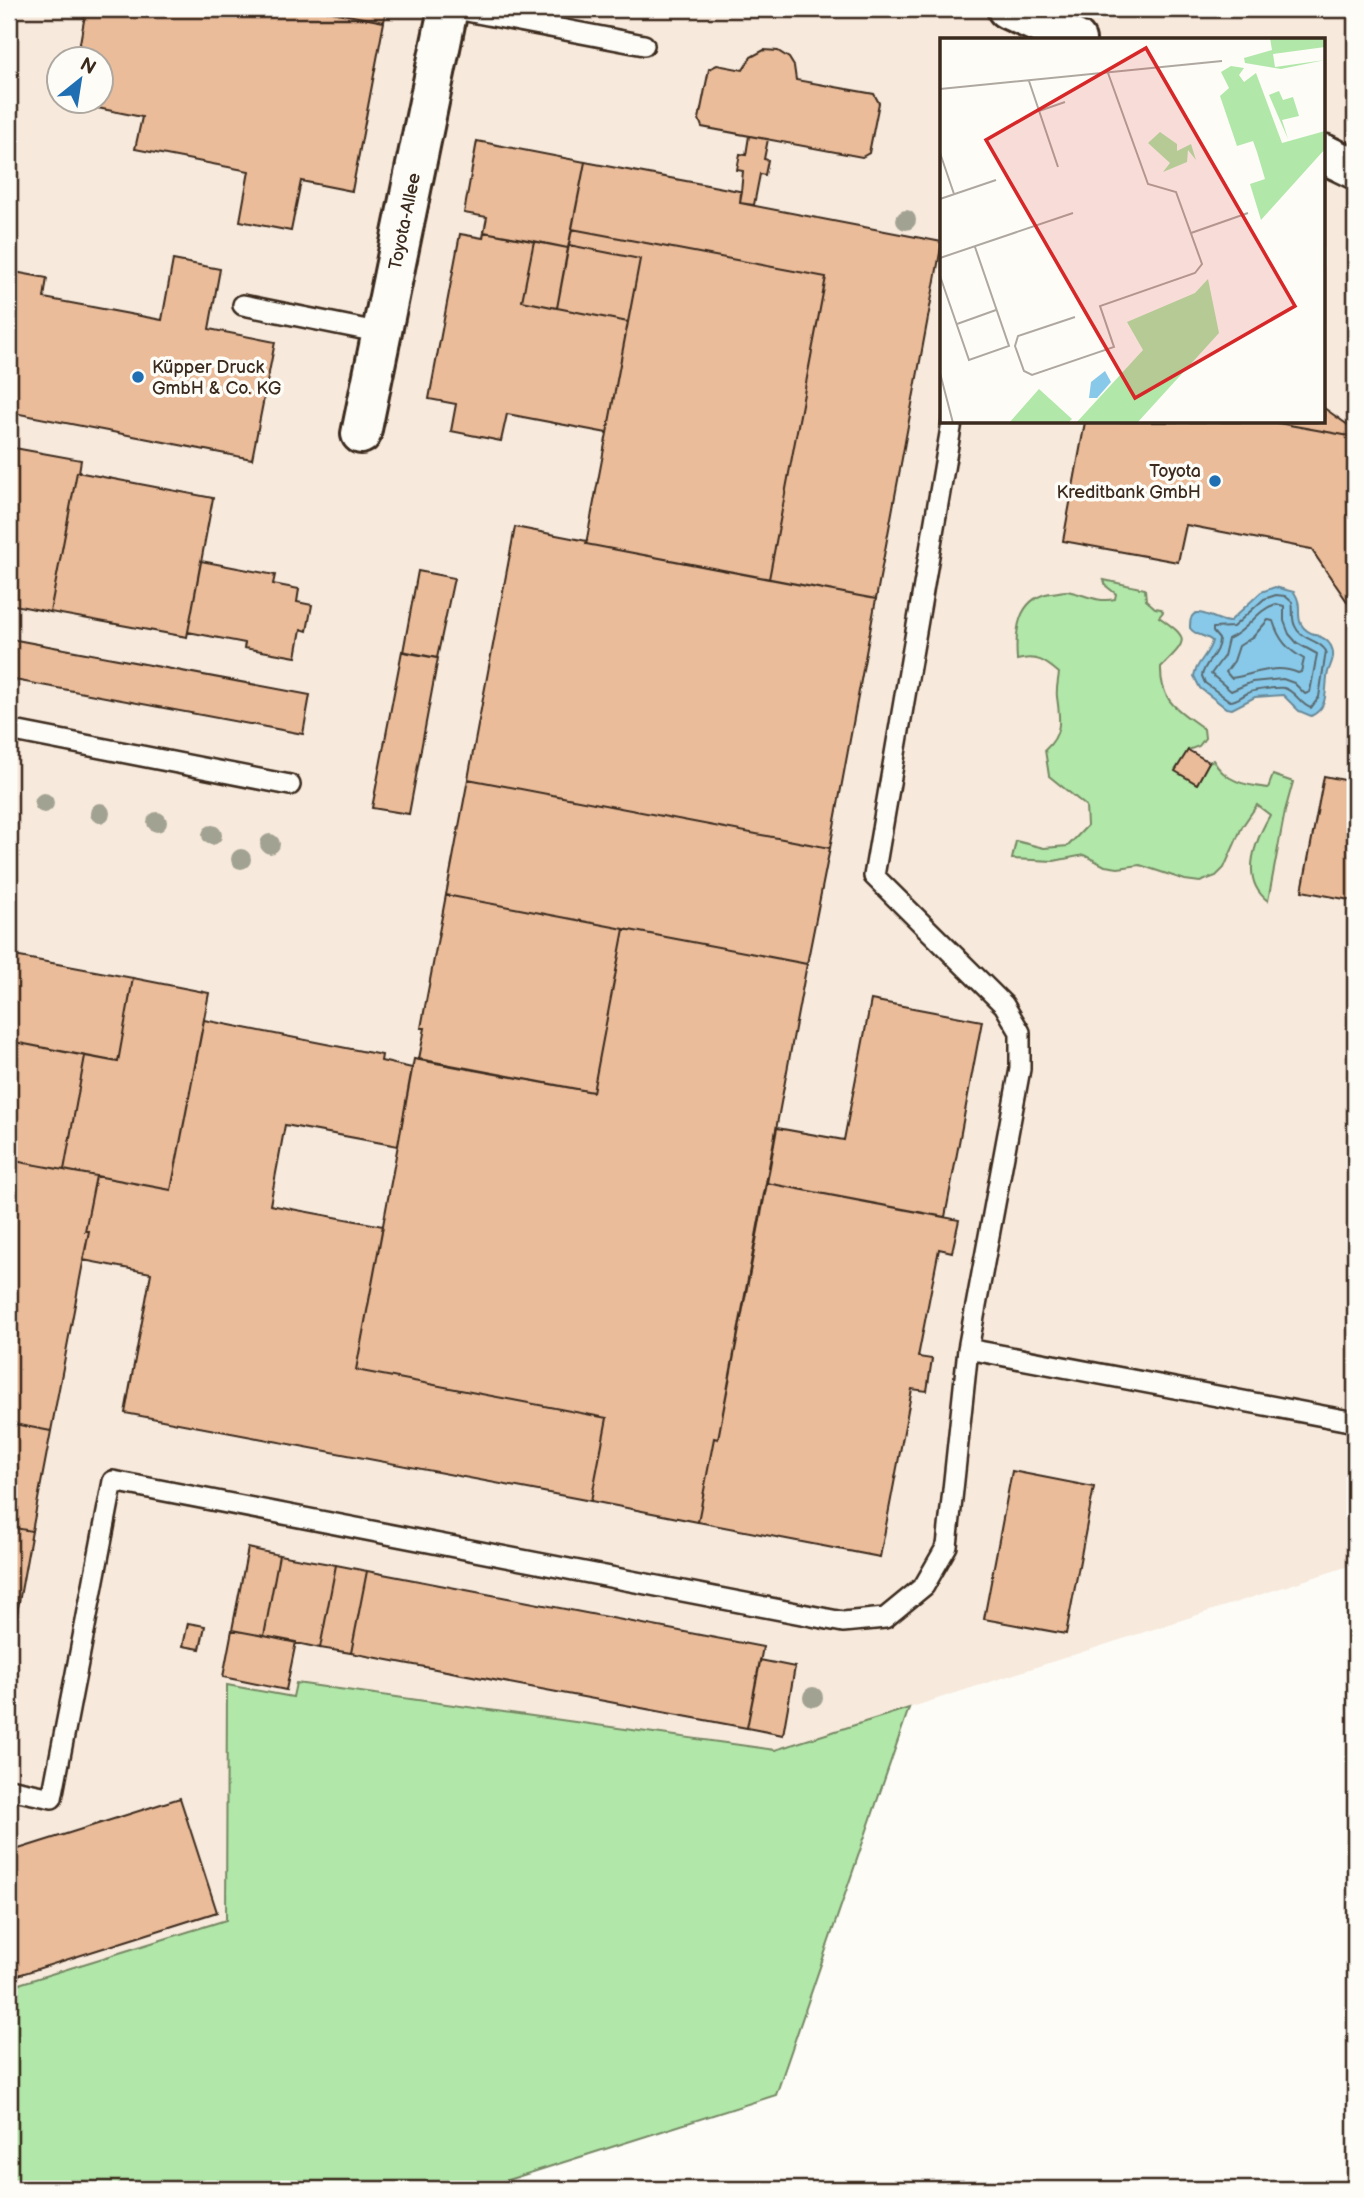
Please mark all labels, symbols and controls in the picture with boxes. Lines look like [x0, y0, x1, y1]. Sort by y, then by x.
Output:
inset map [940, 38, 1326, 424]
north arrow [46, 46, 116, 116]
text: N [76, 53, 100, 80]
street label: Toyota-Allee [385, 171, 425, 272]
place label: Küpper Druck GmbH & Co. KG [152, 357, 281, 399]
marker: Küpper Druck GmbH & Co. KG [130, 369, 146, 385]
place label: Toyota Kreditbank GmbH [1057, 461, 1201, 503]
marker: Toyota Kreditbank GmbH [1207, 473, 1223, 489]

